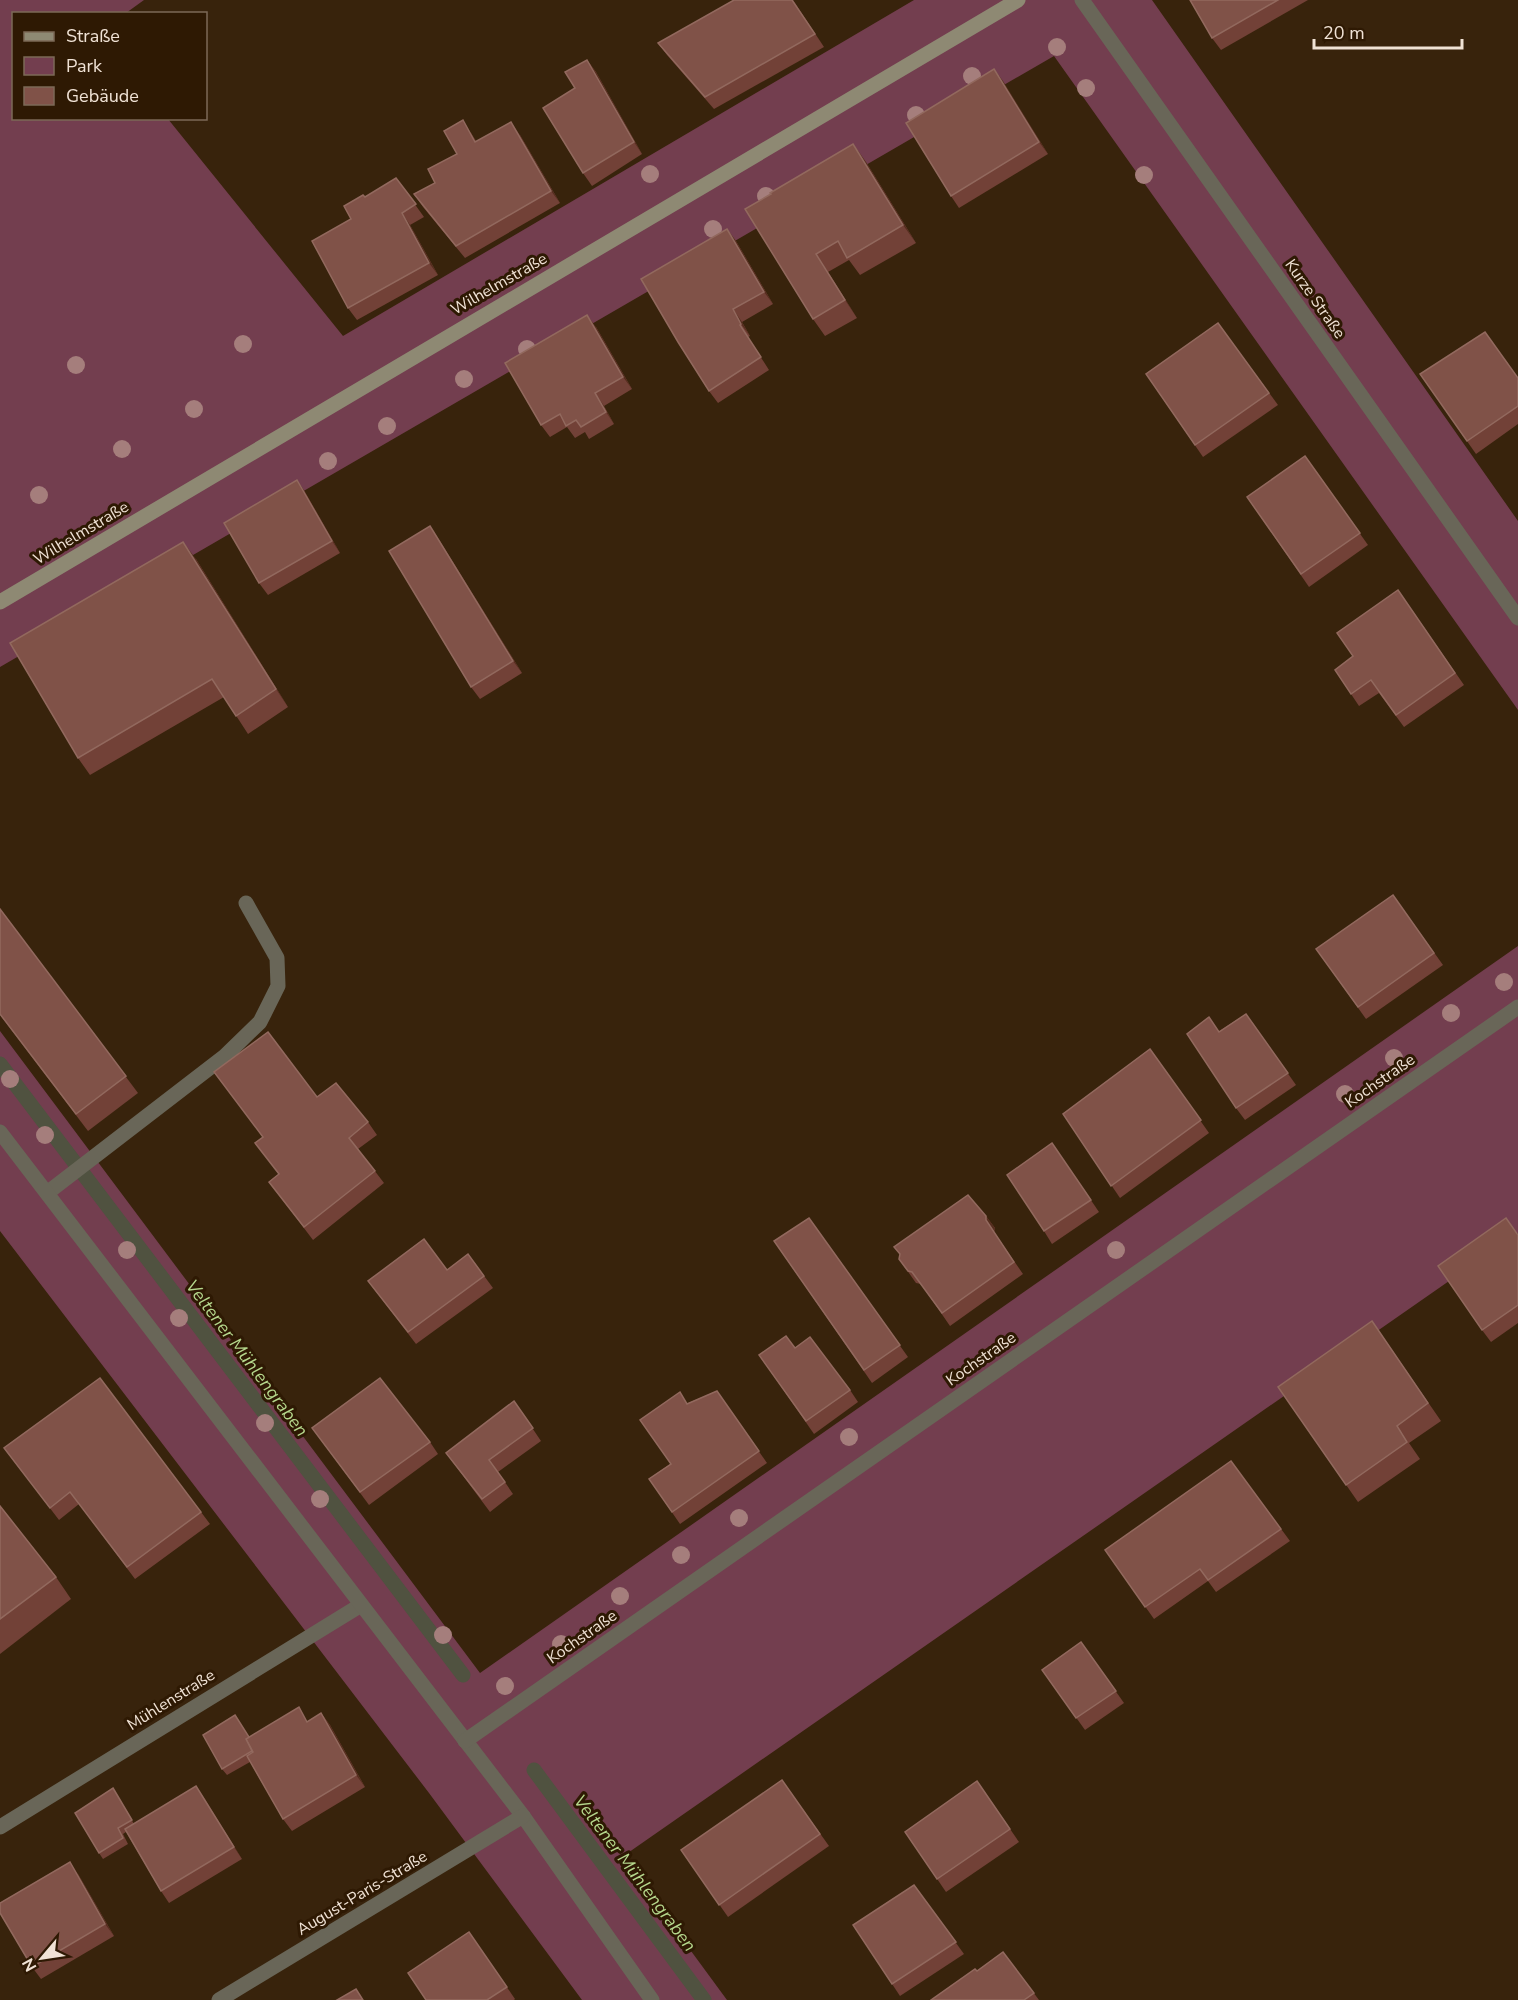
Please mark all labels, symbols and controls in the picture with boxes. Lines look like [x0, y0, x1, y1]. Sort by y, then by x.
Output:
legend [12, 12, 207, 120]
scale bar [1314, 12, 1462, 50]
text: 20 m [1323, 21, 1365, 45]
text: Straße [66, 24, 120, 48]
text: Park [66, 54, 103, 78]
text: Gebäude [66, 84, 139, 108]
street label: Wilhelmstraße [447, 248, 551, 320]
street label: Kurze Straße [1280, 255, 1350, 343]
street label: Wilhelmstraße [29, 496, 133, 570]
street label: Kochstraße [1341, 1049, 1419, 1113]
water label: Veltener Mühlengraben [180, 1275, 314, 1441]
street label: Kochstraße [942, 1327, 1020, 1391]
street label: Kochstraße [543, 1605, 621, 1669]
street label: Mühlenstraße [123, 1664, 219, 1736]
water label: Veltener Mühlengraben [568, 1790, 702, 1956]
street label: August-Paris-Straße [293, 1845, 431, 1941]
north arrow [12, 1928, 72, 1988]
text: N [17, 1954, 42, 1975]

